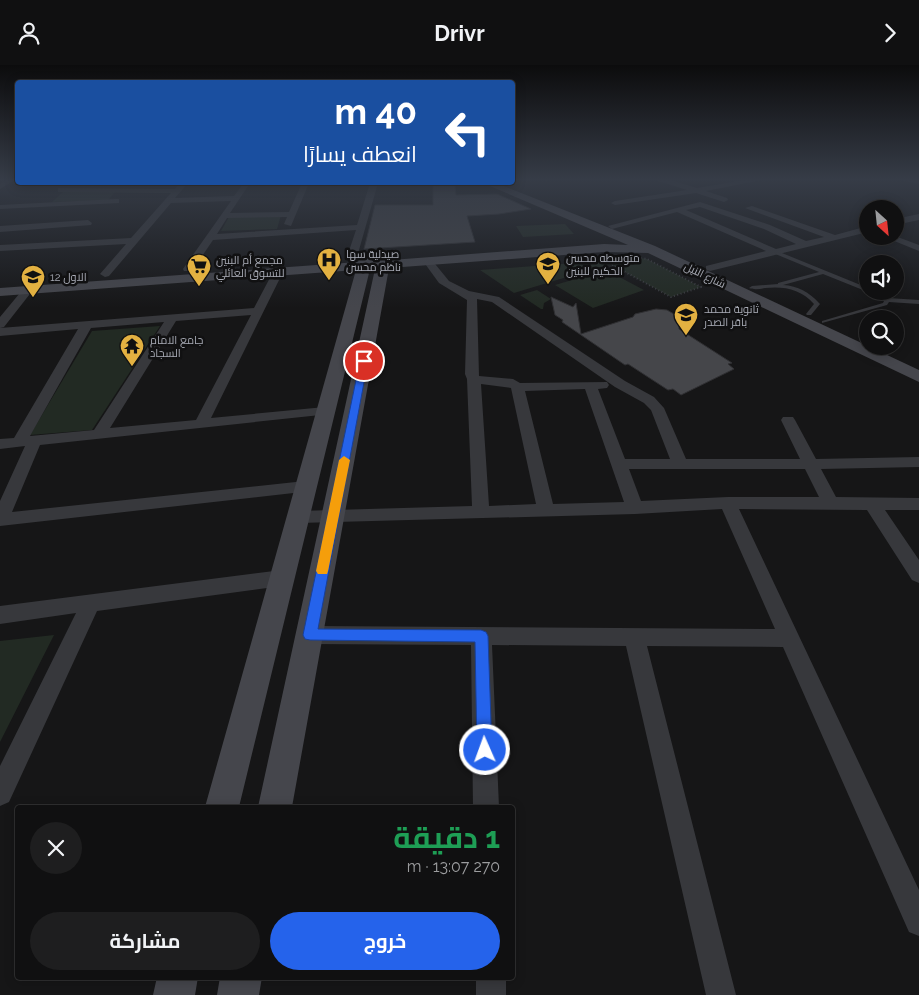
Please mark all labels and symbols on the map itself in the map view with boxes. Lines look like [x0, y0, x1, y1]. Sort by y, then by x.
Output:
north arrow [859, 200, 904, 245]
hospital icon: صيدلية سها ناظم محسن [316, 247, 342, 281]
place label: صيدلية سها ناظم محسن [346, 248, 401, 275]
school or university icon: متوسطه محسن الحكيم للبنين [535, 251, 561, 285]
place label: متوسطه محسن الحكيم للبنين [566, 252, 640, 279]
supermarket icon: مجمع أم البنين للتسوق العائلي [186, 253, 212, 287]
place label: مجمع أم البنين للتسوق العائلي [216, 253, 285, 282]
street label: شارع النيل [682, 260, 728, 292]
school or university icon: الاول 12 [20, 264, 46, 298]
place label: الاول 12 [50, 271, 87, 284]
school or university icon: ثانوية محمد باقر الصدر [673, 302, 699, 336]
place label: ثانوية محمد باقر الصدر [703, 303, 759, 329]
temple icon: جامع الامام السجاد [119, 333, 145, 367]
place label: جامع الامام السجاد [150, 334, 203, 360]
pin [343, 340, 385, 382]
position arrow [458, 723, 510, 775]

